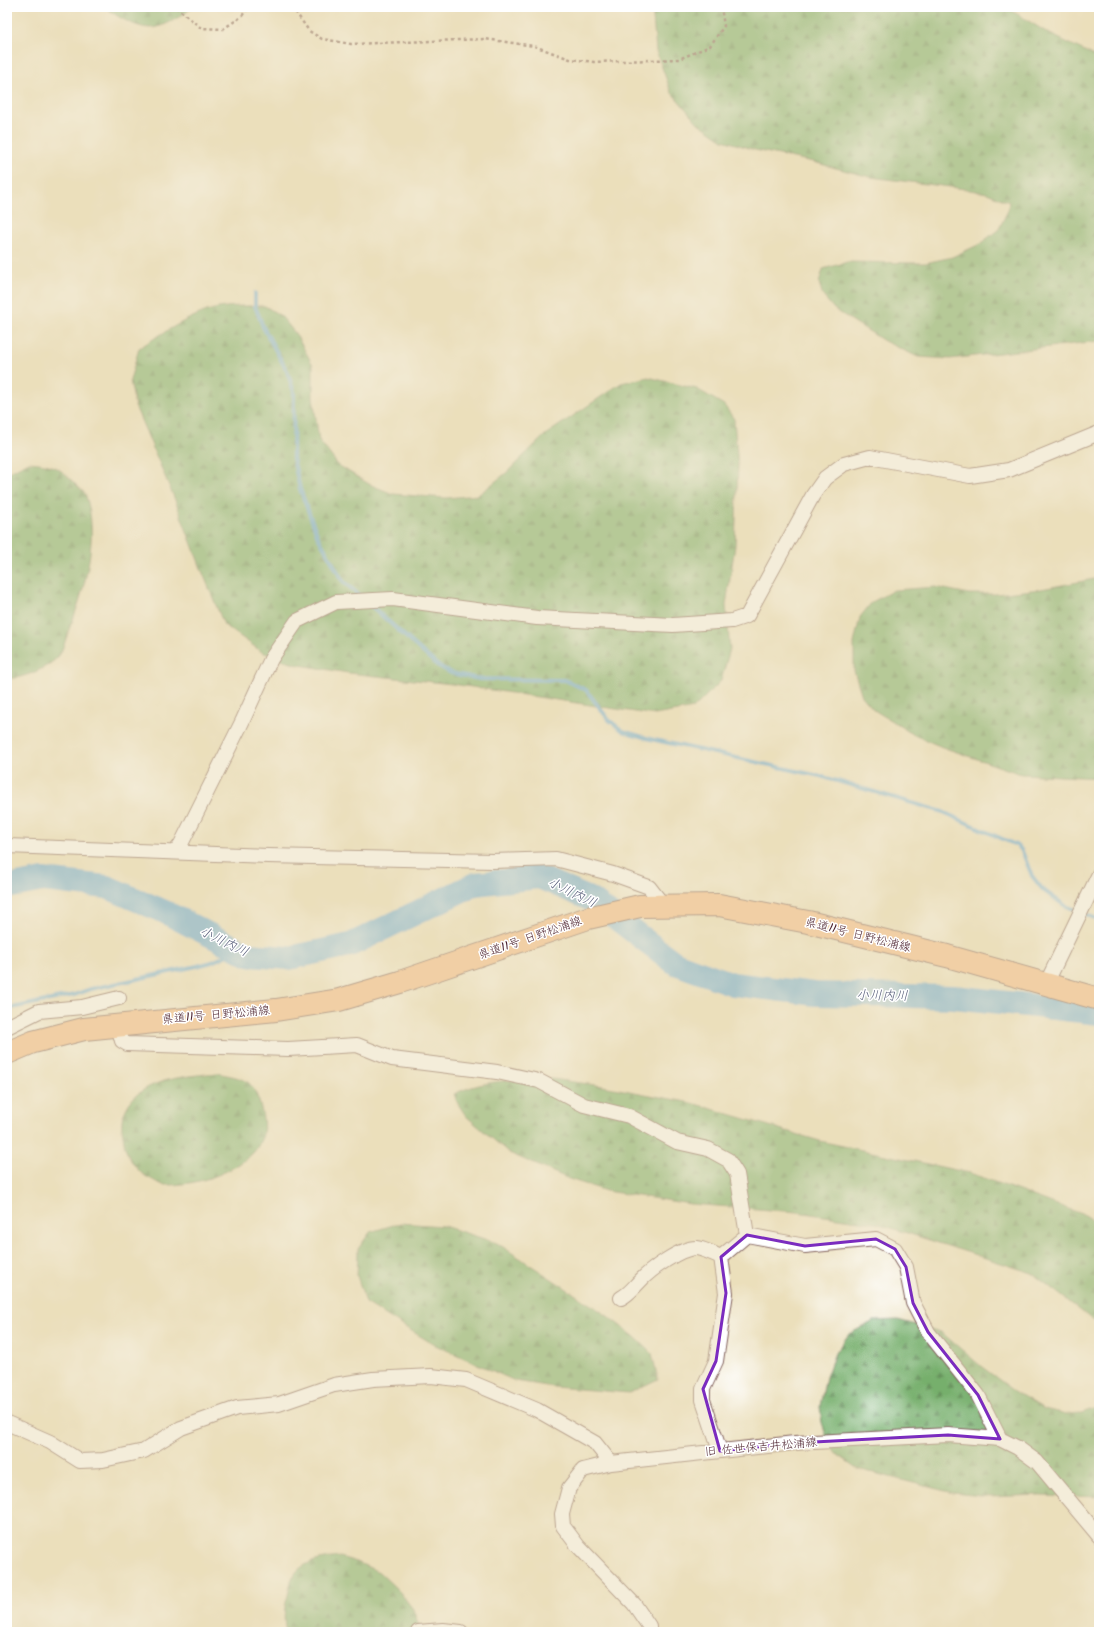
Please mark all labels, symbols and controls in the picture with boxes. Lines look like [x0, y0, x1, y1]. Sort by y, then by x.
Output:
water label: 小川内川 [544, 872, 600, 914]
street label: 県道11号 日野松浦線 [476, 911, 584, 965]
street label: 県道11号 日野松浦線 [803, 913, 913, 957]
water label: 小川内川 [196, 921, 252, 963]
water label: 小川内川 [856, 985, 908, 1007]
street label: 県道11号 日野松浦線 [161, 1001, 271, 1029]
street label: 旧 佐世保吉井松浦線 [704, 1433, 818, 1461]

